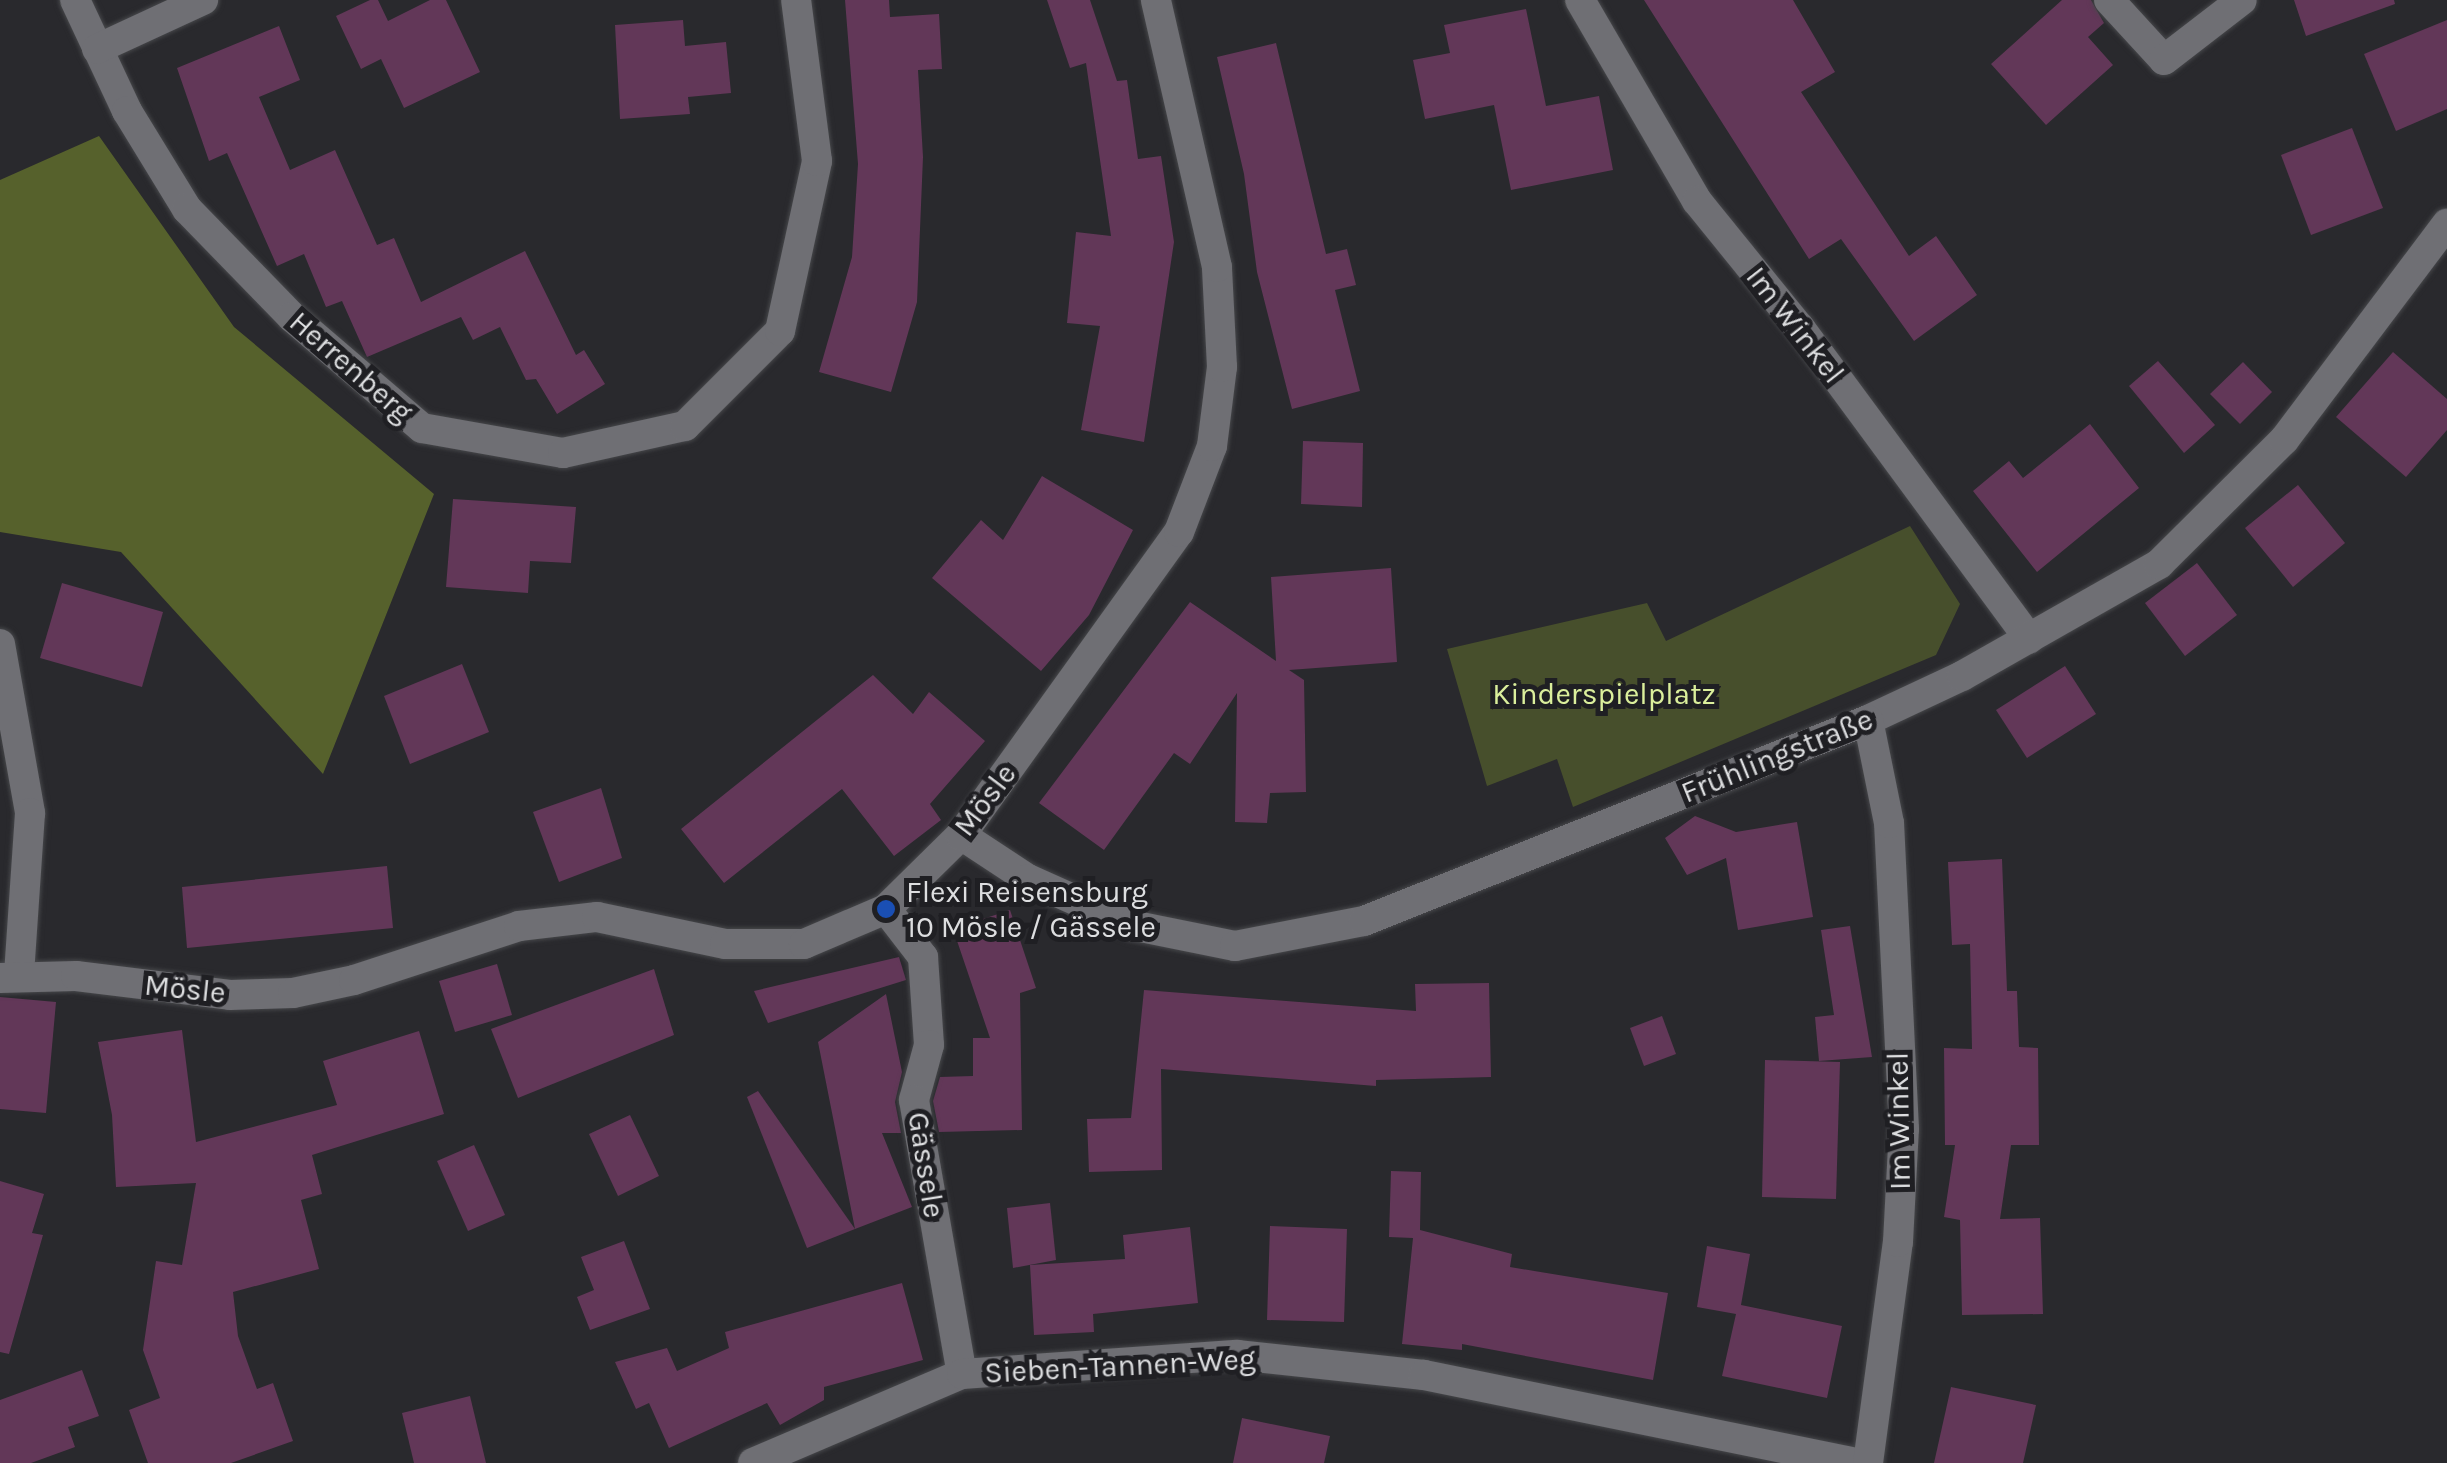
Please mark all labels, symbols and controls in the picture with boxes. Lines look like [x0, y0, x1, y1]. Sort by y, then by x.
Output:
street label: Im Winkel [1738, 259, 1852, 391]
street label: Herrenberg [282, 304, 420, 430]
park label: Kinderspielplatz [1492, 676, 1716, 712]
street label: Frühlingstraße [1676, 701, 1878, 811]
street label: Mösle [946, 757, 1024, 843]
place label: Flexi Reisensburg 10 Mösle / Gässele [906, 874, 1156, 944]
marker: Flexi Reisensburg 10 Mösle / Gässele [875, 898, 897, 920]
street label: Mösle [143, 967, 227, 1011]
street label: Im Winkel [1880, 1052, 1918, 1190]
street label: Gässele [900, 1110, 952, 1220]
street label: Sieben-Tannen-Weg [984, 1341, 1256, 1391]

